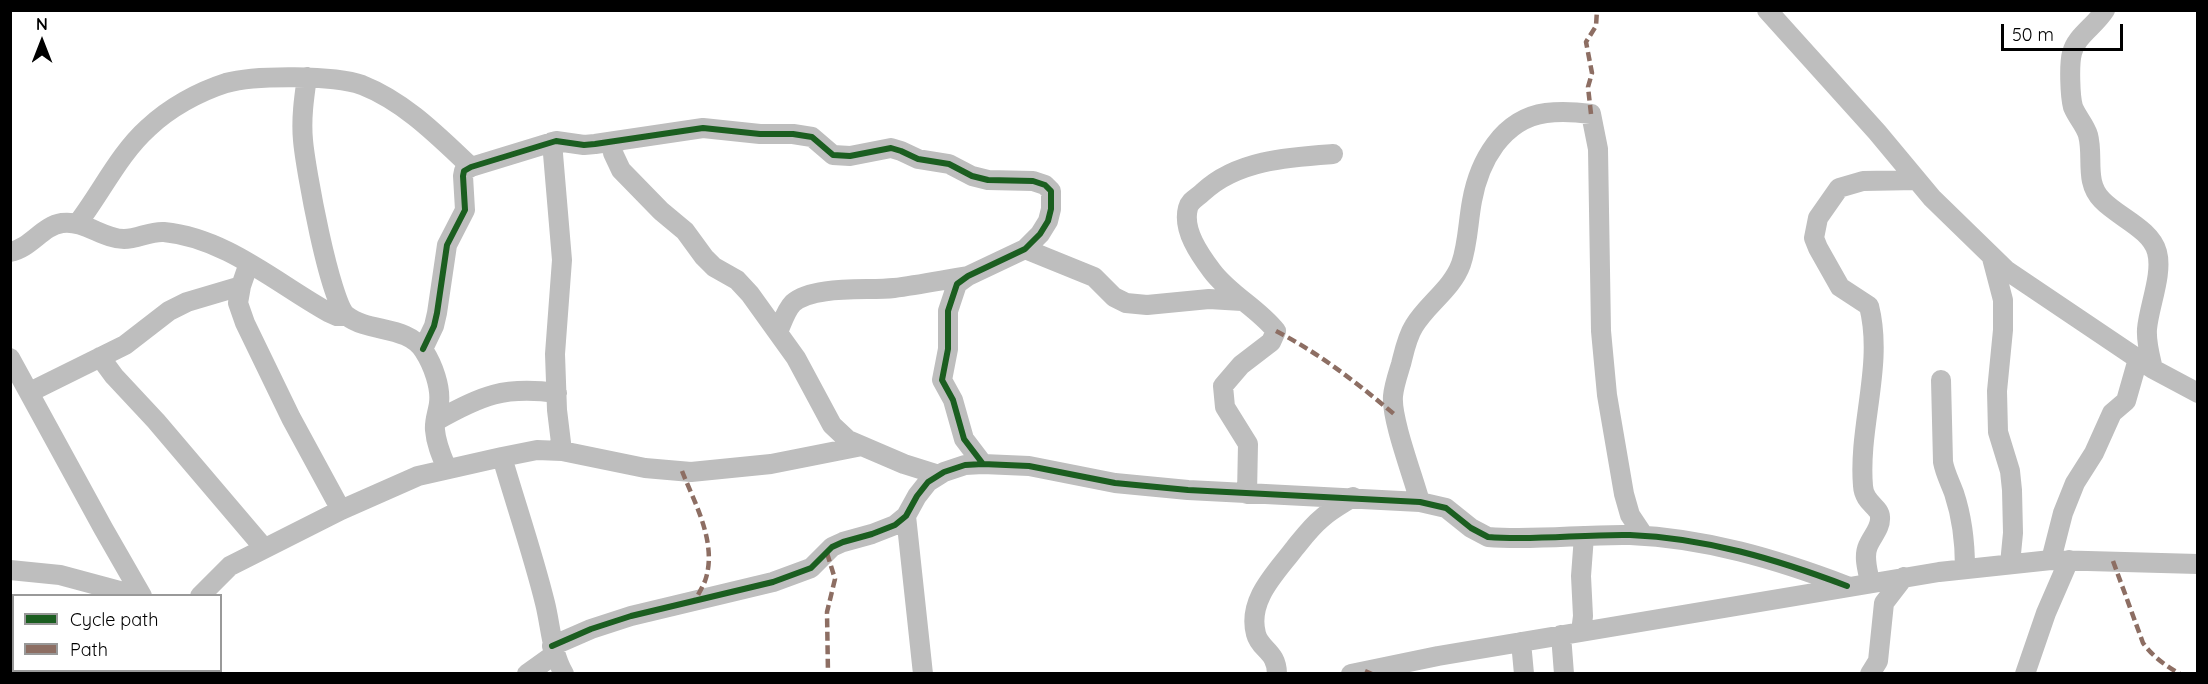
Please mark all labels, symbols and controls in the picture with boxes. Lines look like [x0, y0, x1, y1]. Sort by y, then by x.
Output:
north arrow [12, 12, 72, 72]
scale bar [2004, 12, 2126, 50]
text: N [36, 14, 48, 34]
text: 50 m [2012, 23, 2054, 46]
legend [12, 594, 222, 672]
text: Cycle path [70, 608, 158, 631]
text: Path [70, 638, 108, 661]

